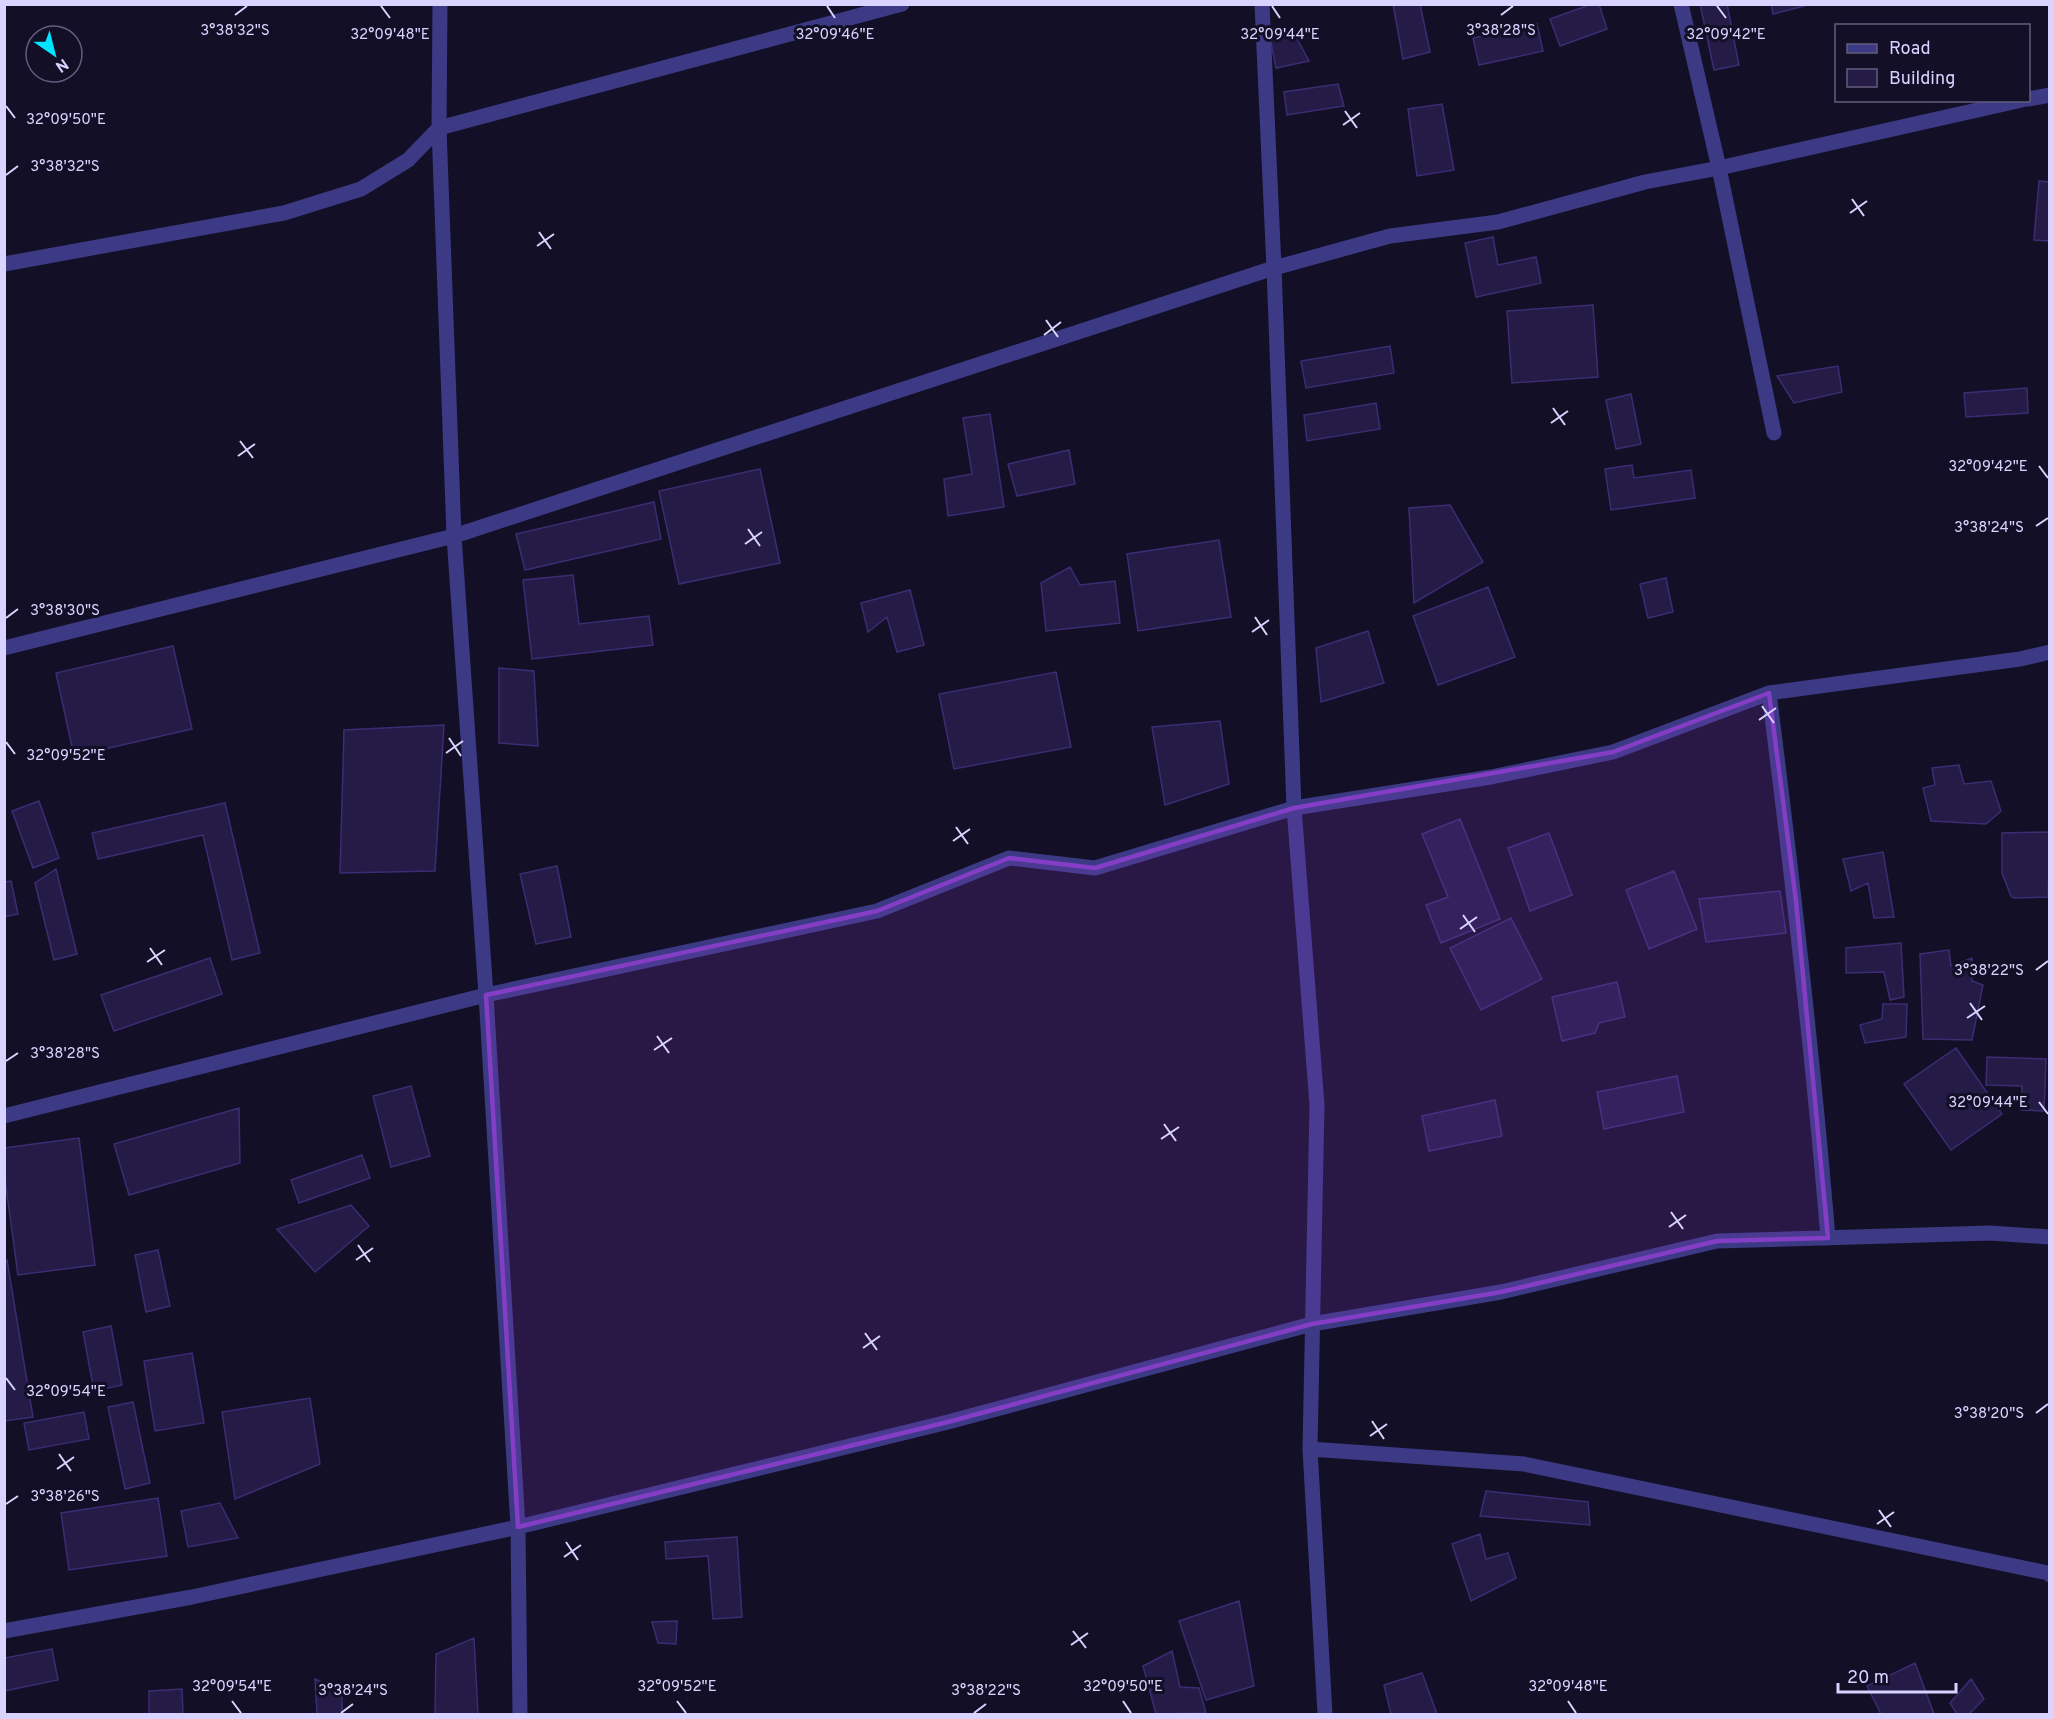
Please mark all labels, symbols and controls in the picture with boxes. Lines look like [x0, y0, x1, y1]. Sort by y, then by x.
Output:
text: 3°38'32"S [200, 22, 270, 41]
text: 3°38'28"S [1466, 22, 1536, 41]
north arrow [24, 24, 84, 84]
legend [1835, 24, 2030, 102]
text: 32°09'48"E [350, 26, 430, 45]
text: 32°09'46"E [795, 26, 875, 45]
text: 32°09'44"E [1240, 26, 1320, 45]
text: 32°09'42"E [1686, 26, 1766, 45]
text: Road [1889, 38, 1931, 61]
text: N [51, 53, 72, 76]
text: Building [1889, 68, 1955, 91]
text: 32°09'50"E [26, 111, 106, 130]
text: 3°38'32"S [30, 158, 100, 177]
text: 32°09'42"E [1948, 458, 2028, 477]
text: 3°38'24"S [1954, 519, 2024, 538]
text: 3°38'30"S [30, 602, 100, 621]
text: 32°09'52"E [26, 747, 106, 766]
text: 3°38'22"S [1954, 962, 2024, 981]
text: 3°38'28"S [30, 1045, 100, 1064]
text: 32°09'44"E [1948, 1094, 2028, 1113]
text: 32°09'54"E [26, 1383, 106, 1402]
text: 3°38'20"S [1954, 1405, 2024, 1424]
text: 3°38'26"S [30, 1488, 100, 1507]
scale bar [1838, 1656, 1956, 1694]
text: 20 m [1847, 1667, 1889, 1690]
text: 32°09'54"E [192, 1678, 272, 1697]
text: 32°09'52"E [637, 1678, 717, 1697]
text: 32°09'50"E [1083, 1678, 1163, 1697]
text: 32°09'48"E [1528, 1678, 1608, 1697]
text: 3°38'24"S [318, 1682, 388, 1701]
text: 3°38'22"S [951, 1682, 1021, 1701]

